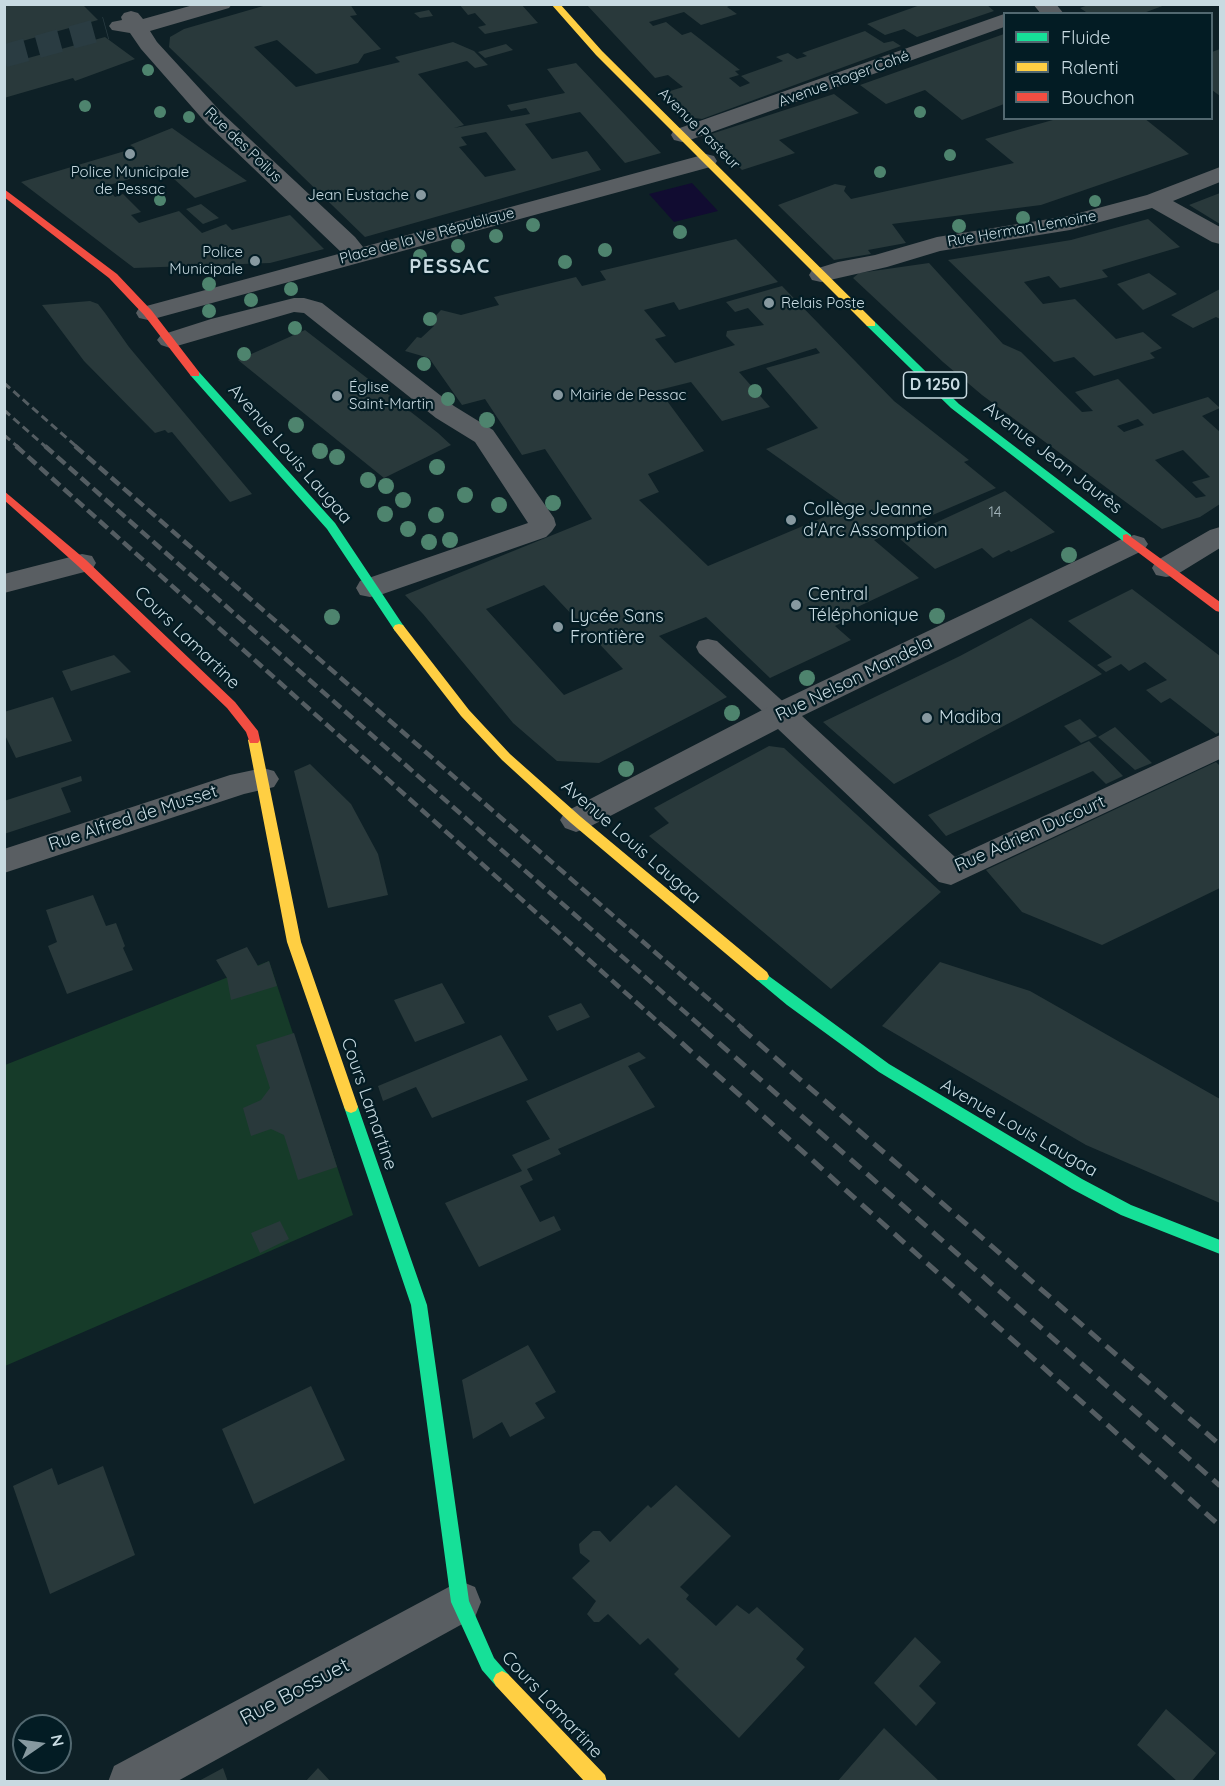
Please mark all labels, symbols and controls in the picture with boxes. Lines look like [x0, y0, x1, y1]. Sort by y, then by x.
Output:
legend [1003, 12, 1213, 120]
text: Fluide [1061, 26, 1110, 49]
street label: Avenue Roger Cohé [776, 47, 912, 111]
text: Ralenti [1061, 56, 1119, 79]
street label: Avenue Pasteur [654, 84, 744, 174]
text: Bouchon [1061, 86, 1135, 109]
street label: Rue des Poilus [201, 104, 285, 186]
marker: Police Municipale de Pessac [123, 147, 137, 161]
place label: Police Municipale de Pessac [71, 163, 189, 198]
place label: Jean Eustache [307, 186, 409, 204]
marker: Jean Eustache [414, 188, 428, 202]
street label: Place de la Ve République [338, 204, 516, 268]
street label: Rue Herman Lemoine [946, 207, 1098, 251]
place label: Police Municipale [169, 243, 243, 278]
marker: Police Municipale [248, 254, 262, 268]
district label: PESSAC [409, 255, 491, 279]
place label: Relais Poste [781, 294, 865, 312]
marker: Relais Poste [762, 296, 776, 310]
road number: D 1250 [904, 372, 966, 398]
place label: Église Saint-Martin [349, 378, 434, 413]
street label: Avenue Louis Laugaa [224, 380, 356, 528]
place label: Mairie de Pessac [570, 386, 686, 404]
marker: Mairie de Pessac [551, 388, 565, 402]
marker: Église Saint-Martin [330, 389, 344, 403]
street label: Avenue Jean Jaurès [980, 397, 1126, 519]
place label: Collège Jeanne d'Arc Assomption [803, 499, 948, 542]
house number: 14 [988, 503, 1002, 521]
marker: Collège Jeanne d'Arc Assomption [784, 513, 798, 527]
street label: Cours Lamartine [130, 582, 244, 694]
place label: Central Téléphonique [808, 584, 919, 626]
marker: Central Téléphonique [789, 598, 803, 612]
place label: Lycée Sans Frontière [570, 606, 664, 648]
marker: Lycée Sans Frontière [551, 620, 565, 634]
street label: Rue Nelson Mandela [772, 632, 936, 726]
place label: Madiba [939, 707, 1001, 729]
marker: Madiba [920, 711, 934, 725]
street label: Avenue Louis Laugaa [557, 776, 705, 908]
street label: Rue Alfred de Musset [46, 780, 220, 856]
street label: Rue Adrien Ducourt [951, 791, 1109, 877]
street label: Cours Lamartine [336, 1035, 402, 1173]
street label: Avenue Louis Laugaa [937, 1074, 1101, 1182]
street label: Cours Lamartine [497, 1647, 607, 1763]
street label: Rue Bossuet [236, 1653, 354, 1731]
north arrow [12, 1714, 72, 1774]
text: N [47, 1732, 69, 1748]

